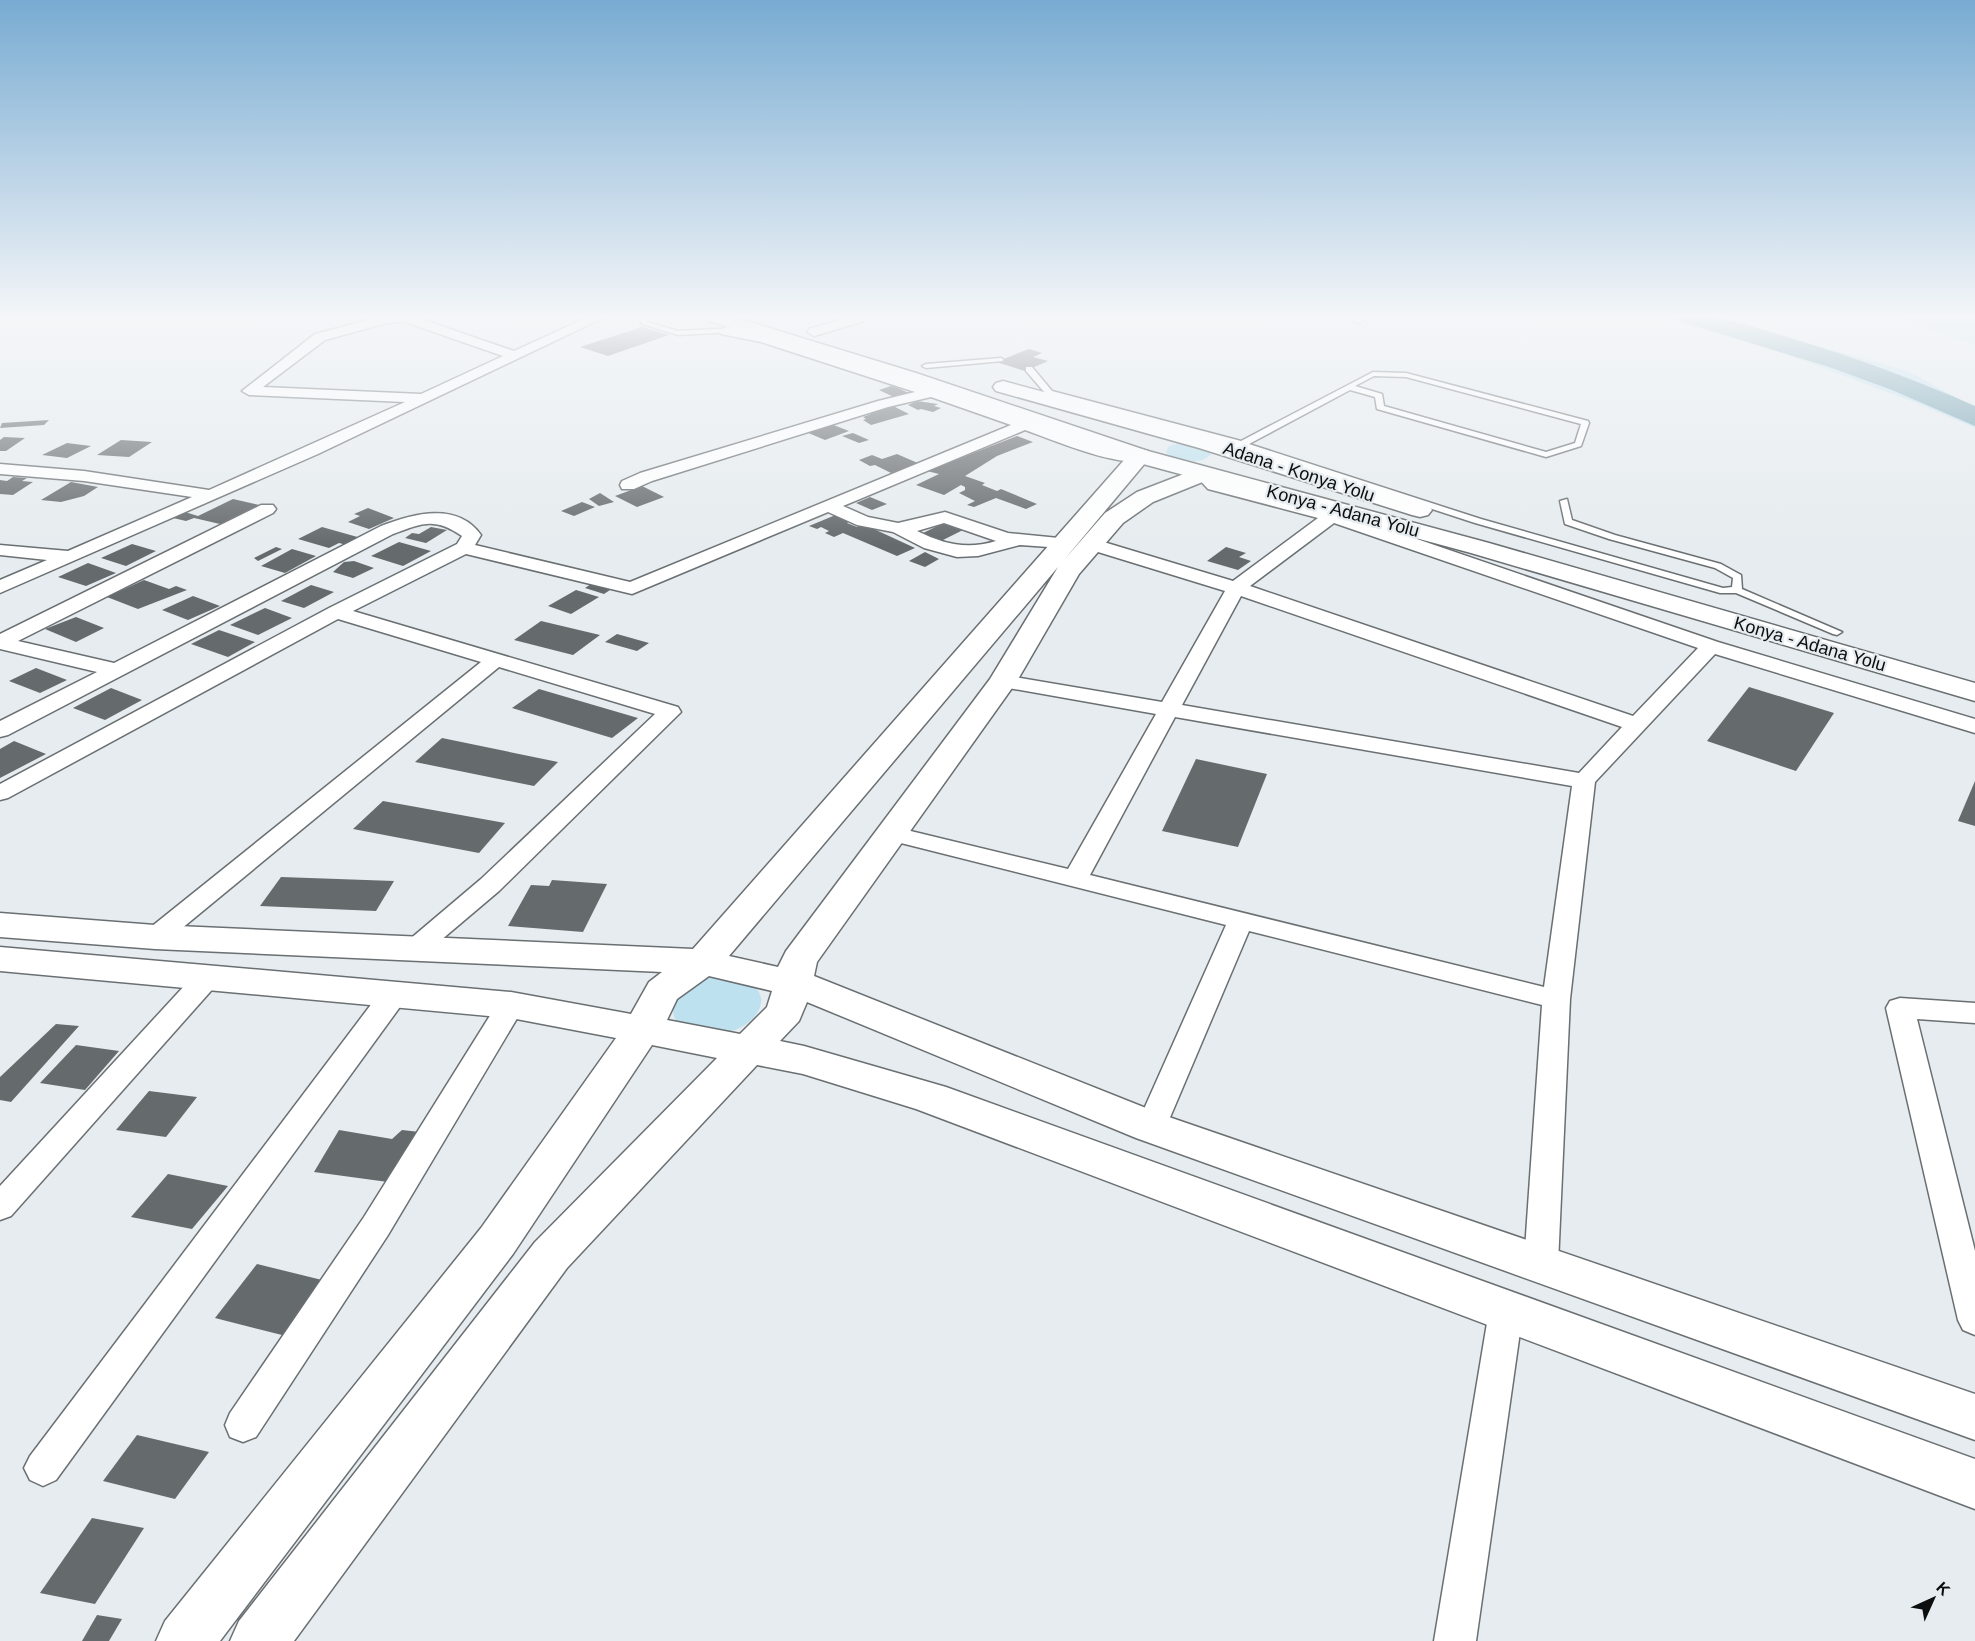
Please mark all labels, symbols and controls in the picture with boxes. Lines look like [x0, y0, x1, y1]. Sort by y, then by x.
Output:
street label: Adana - Konya Yolu [1221, 438, 1377, 506]
street label: Konya - Adana Yolu [1265, 481, 1421, 541]
street label: Konya - Adana Yolu [1732, 613, 1888, 675]
north arrow [1903, 1569, 1963, 1629]
text: K [1933, 1579, 1954, 1599]

